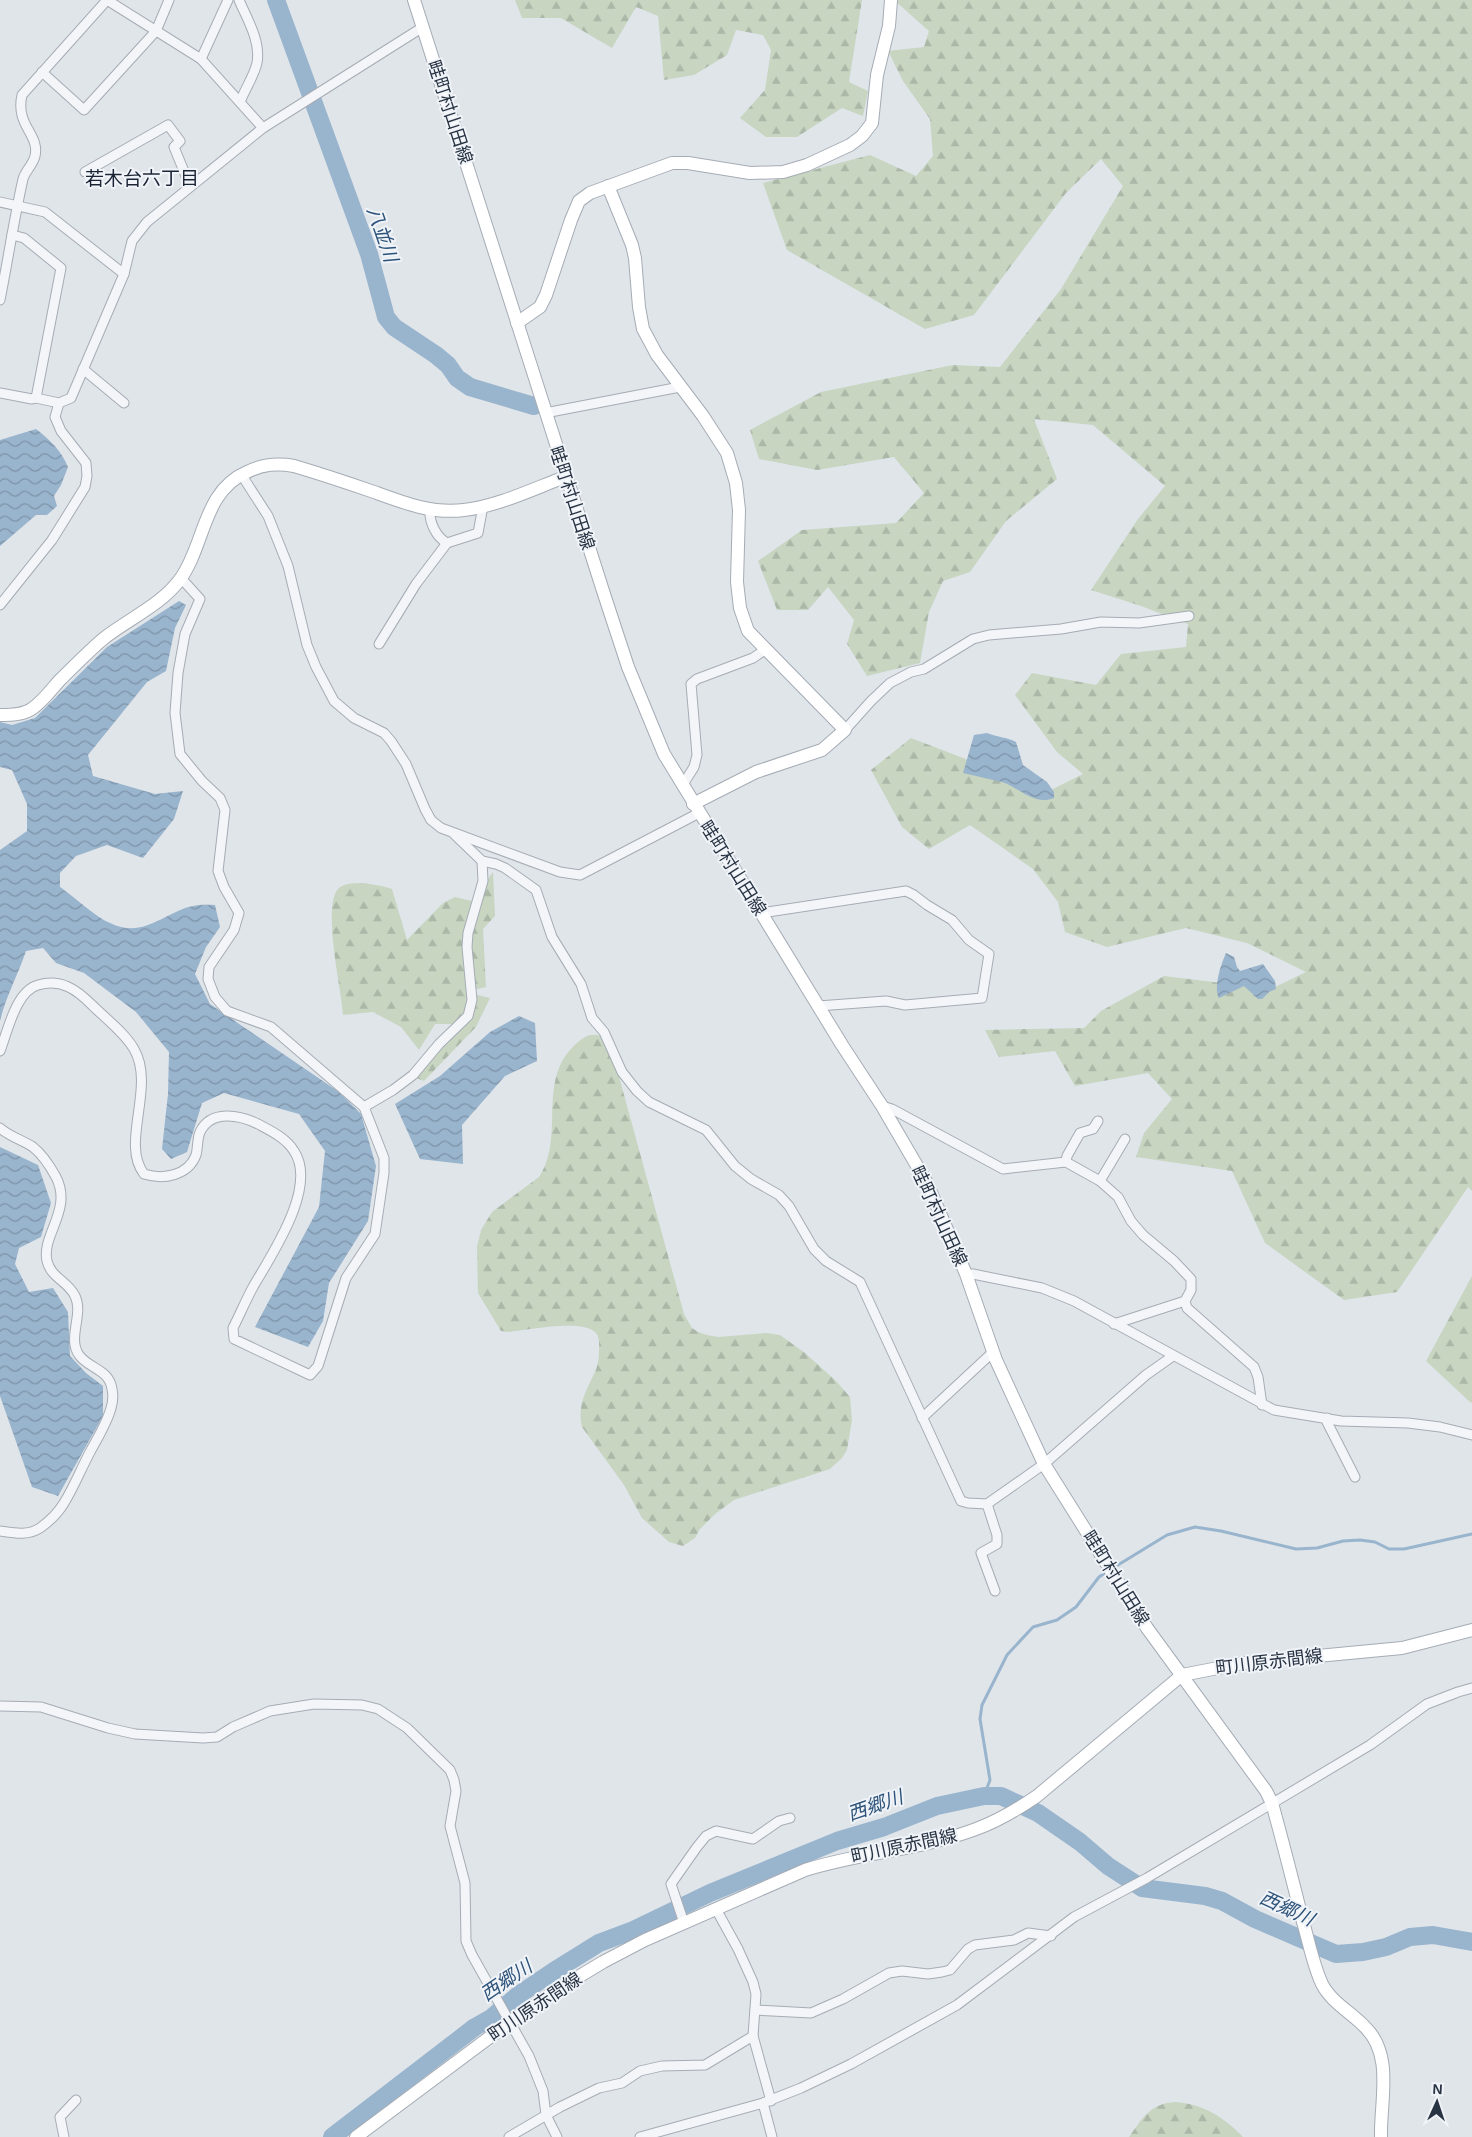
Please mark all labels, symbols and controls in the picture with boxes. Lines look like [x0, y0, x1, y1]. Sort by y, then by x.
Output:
street label: 畦町村山田線 [424, 58, 476, 166]
district label: 若木台六丁目 [85, 168, 199, 189]
water label: 八並川 [363, 204, 402, 266]
street label: 畦町村山田線 [546, 444, 598, 552]
street label: 畦町村山田線 [696, 817, 770, 919]
street label: 畦町村山田線 [907, 1163, 971, 1269]
street label: 畦町村山田線 [1079, 1527, 1153, 1629]
street label: 町川原赤間線 [1214, 1645, 1324, 1679]
water label: 西郷川 [845, 1786, 907, 1825]
street label: 町川原赤間線 [849, 1825, 959, 1867]
water label: 西郷川 [1257, 1887, 1319, 1931]
water label: 西郷川 [477, 1955, 537, 2005]
street label: 町川原赤間線 [485, 1969, 585, 2045]
north arrow [1412, 2077, 1462, 2127]
text: N [1432, 2081, 1443, 2097]

